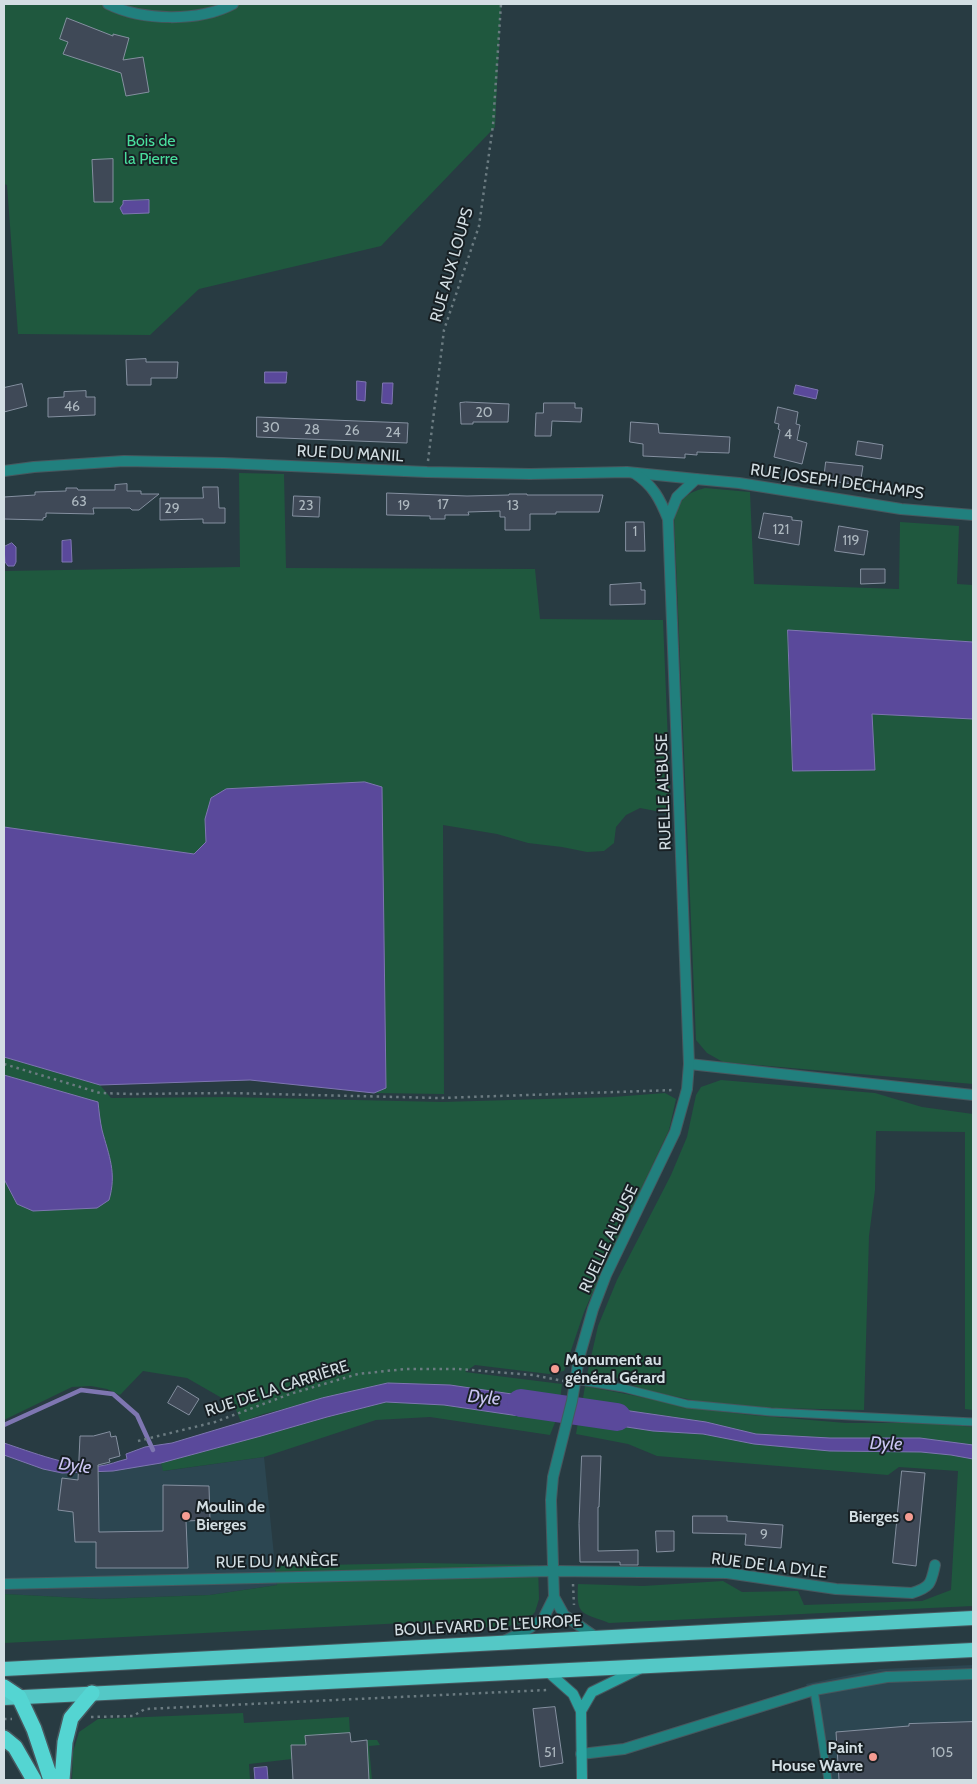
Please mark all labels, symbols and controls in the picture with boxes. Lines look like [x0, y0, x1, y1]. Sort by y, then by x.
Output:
park label: Bois de la Pierre [124, 131, 178, 169]
street label: RUE AUX LOUPS [427, 206, 477, 324]
house number: 46 [64, 399, 80, 415]
house number: 20 [475, 405, 493, 421]
house number: 30 [262, 420, 280, 436]
house number: 28 [304, 422, 320, 438]
house number: 26 [344, 423, 360, 439]
house number: 24 [385, 425, 401, 441]
house number: 4 [784, 427, 792, 443]
street label: RUE DU MANIL [296, 442, 404, 466]
street label: RUE JOSEPH DECHAMPS [749, 460, 925, 504]
house number: 63 [71, 494, 87, 510]
house number: 17 [437, 497, 449, 513]
house number: 23 [299, 498, 313, 514]
house number: 19 [398, 498, 410, 514]
house number: 13 [507, 498, 519, 514]
house number: 29 [164, 501, 180, 517]
house number: 121 [773, 522, 789, 538]
house number: 1 [633, 524, 637, 540]
house number: 119 [842, 533, 860, 549]
street label: RUELLE AL'BUSE [652, 733, 676, 851]
street label: RUELLE AL'BUSE [576, 1182, 642, 1296]
place label: Monument au général Gérard [565, 1350, 665, 1388]
street label: RUE DE LA CARRIÈRE [203, 1357, 351, 1421]
marker: Monument au général Gérard [549, 1363, 561, 1375]
water label: Dyle [467, 1386, 501, 1410]
water label: Dyle [869, 1433, 903, 1455]
water label: Dyle [57, 1453, 93, 1479]
place label: Moulin de Bierges [196, 1497, 265, 1535]
place label: Bierges [849, 1507, 899, 1527]
marker: Moulin de Bierges [180, 1510, 192, 1522]
marker: Bierges [903, 1511, 915, 1523]
house number: 9 [760, 1527, 768, 1543]
street label: RUE DE LA DYLE [710, 1549, 828, 1583]
street label: RUE DU MANÈGE [215, 1551, 339, 1573]
street label: BOULEVARD DE L'EUROPE [394, 1611, 582, 1641]
place label: Paint House Wavre [771, 1738, 863, 1776]
house number: 51 [544, 1745, 556, 1761]
house number: 105 [931, 1745, 953, 1761]
marker: Paint House Wavre [867, 1751, 879, 1763]

